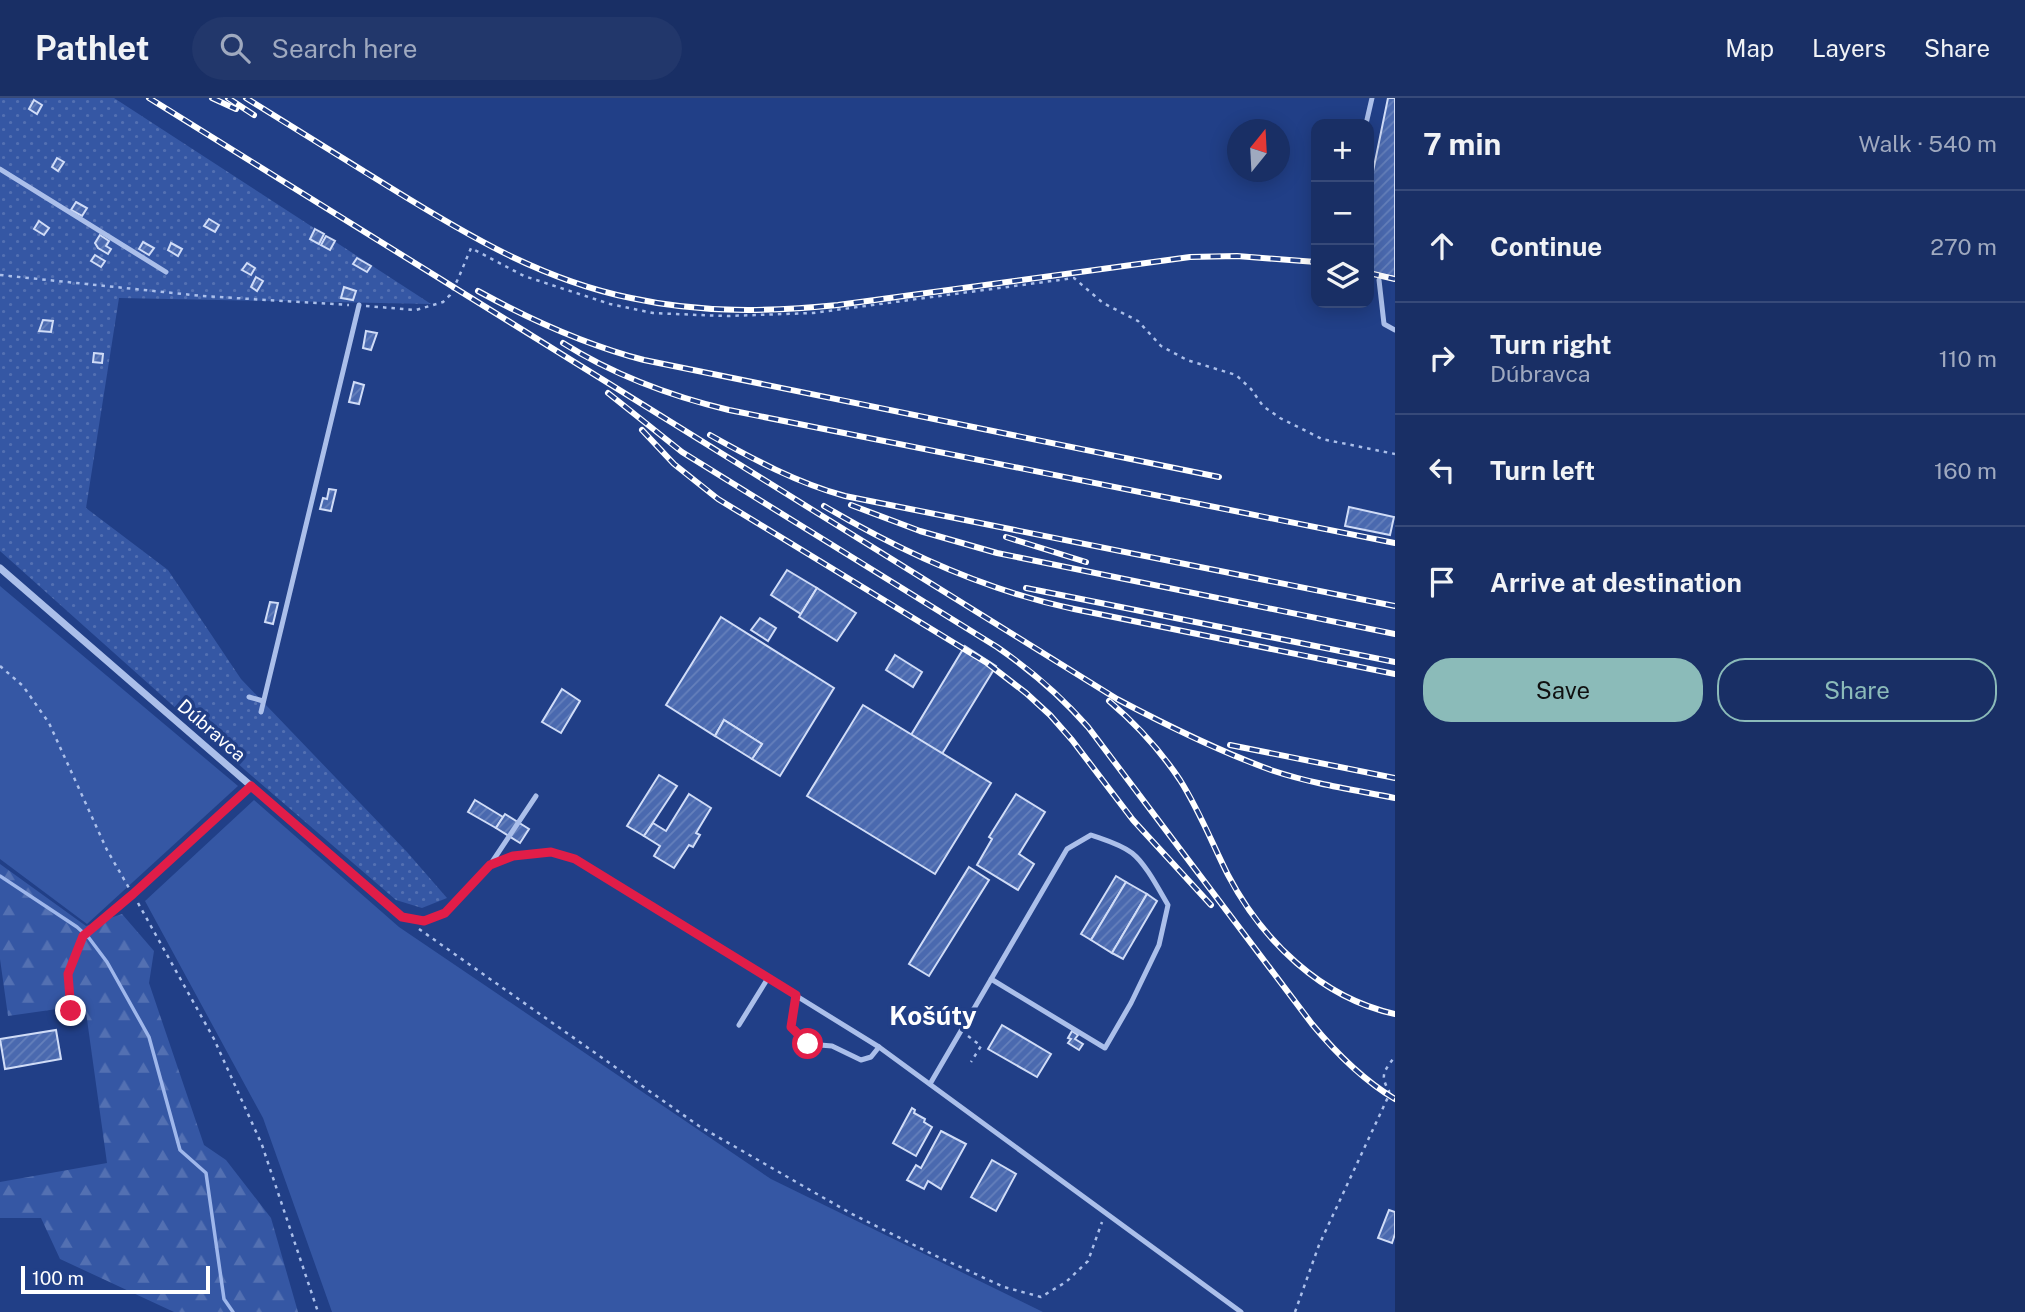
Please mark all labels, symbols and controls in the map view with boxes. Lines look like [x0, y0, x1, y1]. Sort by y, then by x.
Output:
search box [192, 17, 682, 80]
text: Pathlet [35, 29, 150, 67]
icon: search [216, 29, 254, 67]
text: Search here [272, 33, 418, 64]
text: Map [1725, 34, 1774, 62]
text: Layers [1812, 34, 1886, 62]
text: Share [1924, 34, 1990, 62]
north arrow [1227, 119, 1290, 182]
map controls [1311, 119, 1374, 308]
button: + [1311, 119, 1374, 182]
text: 7 min [1423, 126, 1501, 162]
text: Walk · 540 m [1859, 130, 1997, 157]
button: − [1311, 182, 1374, 245]
icon: ahead [1423, 227, 1461, 265]
text: Continue [1490, 231, 1602, 262]
text: 270 m [1930, 233, 1997, 260]
button: layers [1311, 245, 1374, 308]
text: Turn right [1490, 329, 1612, 360]
icon: right [1423, 339, 1461, 377]
text: 110 m [1939, 345, 1997, 372]
text: Dúbravca [1490, 360, 1591, 387]
icon: left [1423, 451, 1461, 489]
text: Turn left [1490, 455, 1595, 486]
text: 160 m [1934, 457, 1997, 484]
icon: arrive [1423, 563, 1461, 601]
text: Arrive at destination [1490, 567, 1742, 598]
button: Save [1423, 658, 1703, 722]
button: Share [1717, 658, 1997, 722]
street label: Dúbravca [173, 694, 251, 766]
route end [55, 995, 86, 1026]
district label: Košúty [889, 1000, 977, 1031]
route start [792, 1028, 823, 1059]
scale bar [21, 1263, 210, 1295]
text: 100 m [32, 1267, 84, 1289]

